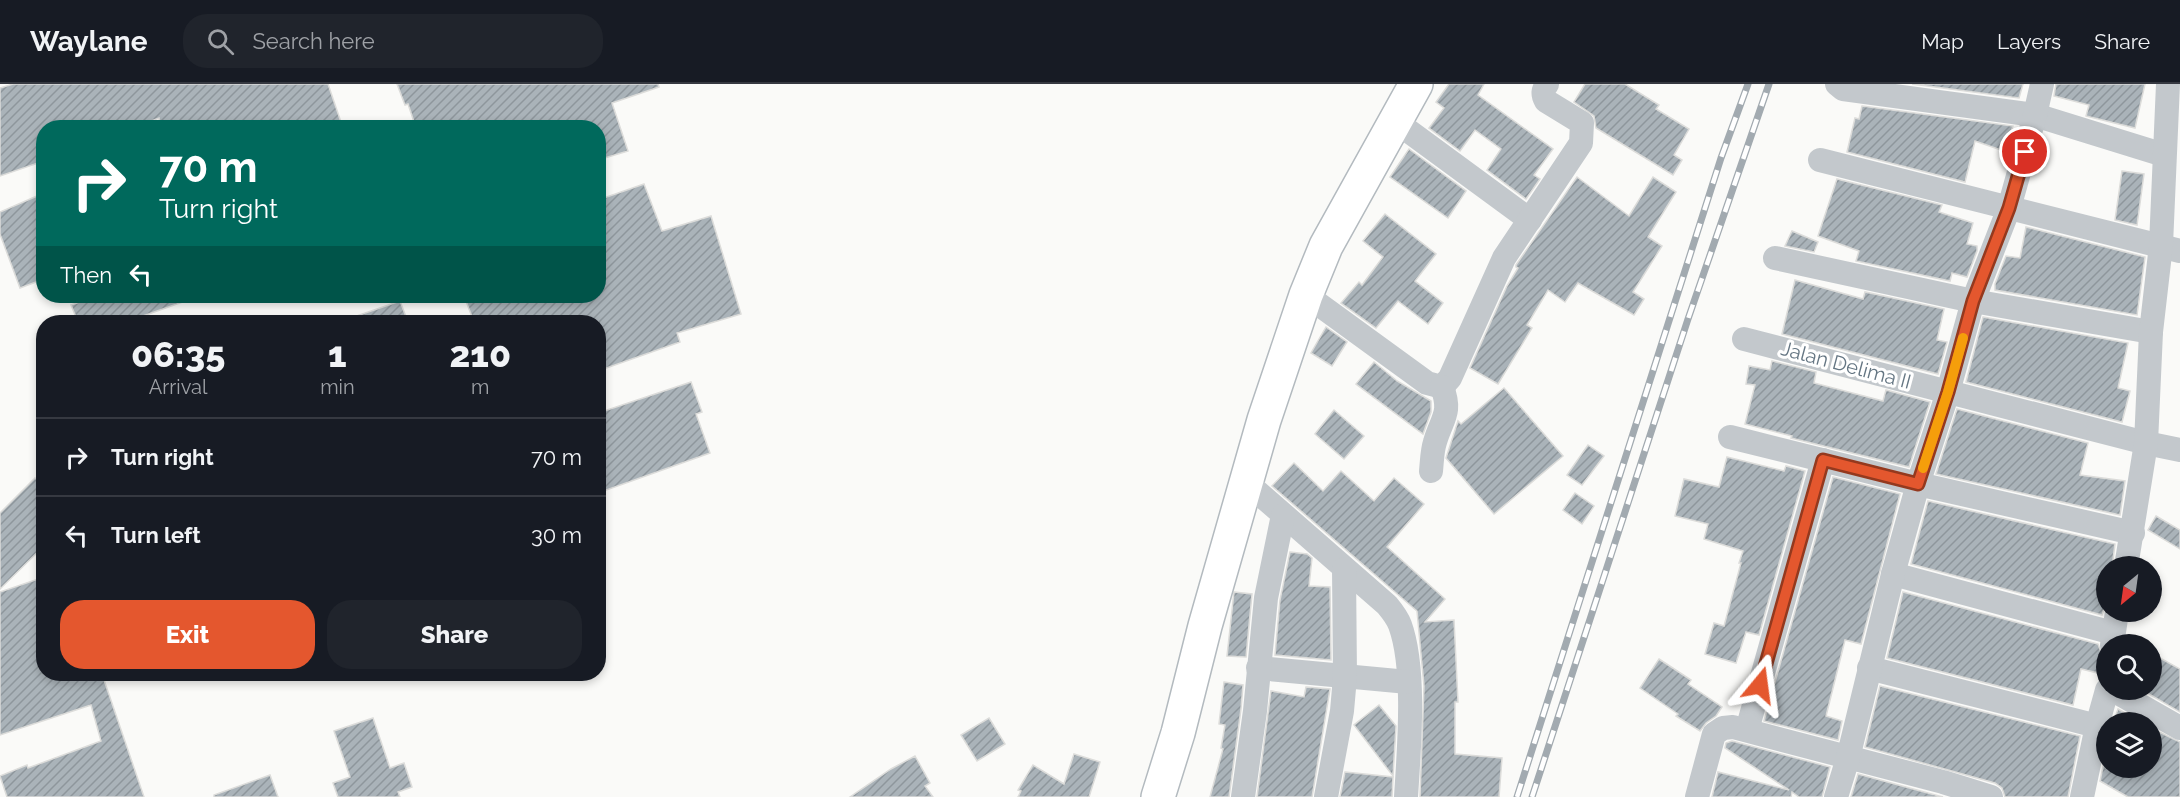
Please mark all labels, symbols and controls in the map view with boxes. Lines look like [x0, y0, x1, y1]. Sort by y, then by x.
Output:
search box [183, 14, 603, 68]
text: Waylane [30, 25, 147, 58]
icon: search [204, 25, 237, 58]
text: Search here [252, 28, 375, 54]
text: Map [1921, 29, 1964, 54]
text: Layers [1997, 29, 2061, 54]
text: Share [2094, 29, 2150, 54]
pin [1999, 126, 2050, 177]
icon: arrive [2008, 135, 2041, 168]
text: 70 m [159, 143, 258, 192]
icon: right [60, 144, 138, 222]
text: Turn right [159, 193, 278, 224]
icon: left [124, 258, 157, 291]
text: Then [60, 262, 112, 288]
text: 06:35 [131, 333, 225, 375]
text: 1 [328, 333, 347, 375]
text: 210 [449, 333, 511, 375]
street label: Jalan Delima II [1778, 336, 1914, 394]
text: Arrival [149, 375, 207, 399]
text: min [320, 375, 355, 399]
text: m [471, 375, 489, 399]
icon: right [60, 441, 93, 474]
text: Turn right [111, 444, 214, 470]
text: 70 m [531, 444, 582, 470]
icon: left [60, 519, 93, 552]
text: Turn left [111, 522, 201, 548]
text: 30 m [531, 522, 582, 548]
north arrow [2096, 556, 2162, 622]
map controls [2096, 556, 2162, 778]
button: Exit [60, 600, 315, 669]
button: Share [327, 600, 582, 669]
button: search [2096, 634, 2162, 700]
position arrow [1728, 653, 1792, 717]
button: layers [2096, 712, 2162, 778]

